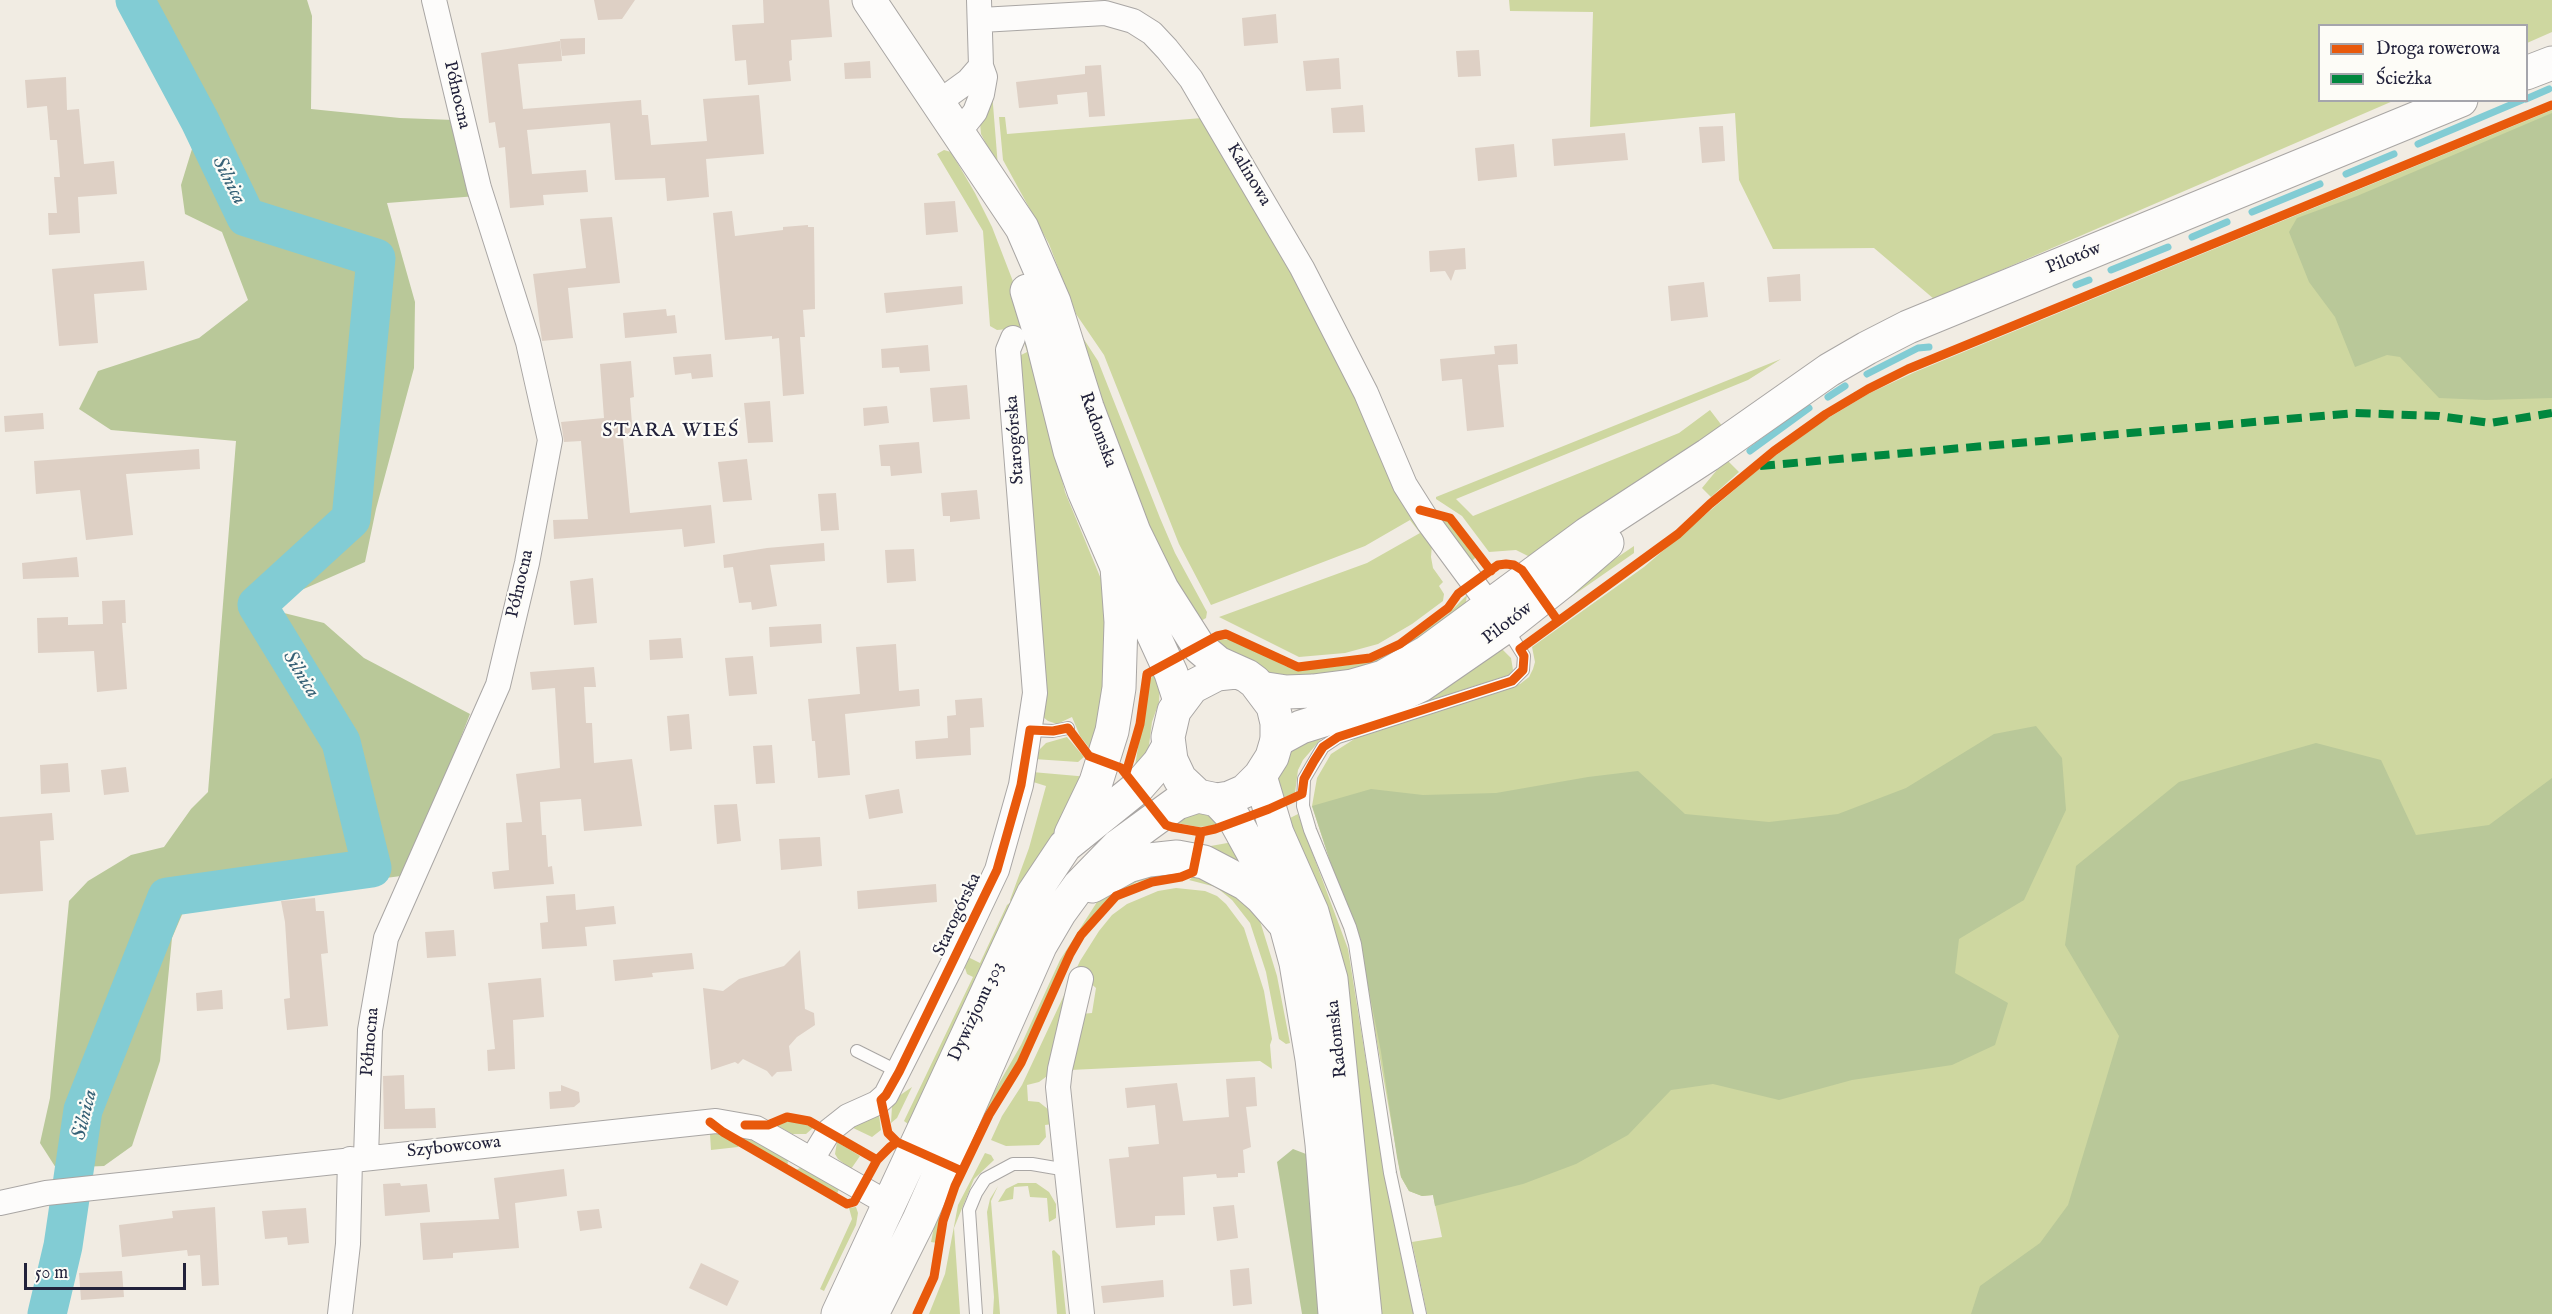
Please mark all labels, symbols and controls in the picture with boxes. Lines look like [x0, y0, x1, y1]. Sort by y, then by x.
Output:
legend [2318, 24, 2528, 102]
text: Droga rowerowa [2376, 38, 2500, 61]
street label: Północna [438, 59, 474, 131]
text: Ścieżka [2376, 68, 2432, 91]
street label: Kalinowa [1221, 140, 1275, 210]
water label: Silnica [206, 153, 250, 209]
street label: Pilotów [2043, 238, 2105, 280]
street label: Radomska [1073, 390, 1121, 470]
street label: Starogórska [1002, 395, 1030, 485]
district label: STARA WIEŚ [602, 420, 740, 444]
street label: Północna [503, 548, 539, 620]
street label: Pilotów [1479, 598, 1537, 650]
water label: Silnica [276, 647, 324, 703]
street label: Starogórska [929, 870, 987, 960]
street label: Dywizjonu 303 [945, 959, 1009, 1065]
street label: Radomska [1323, 999, 1353, 1079]
street label: Północna [357, 1007, 385, 1077]
water label: Silnica [68, 1087, 104, 1143]
street label: Szybowcowa [406, 1132, 502, 1164]
scale bar [27, 1251, 189, 1289]
text: 50 m [35, 1262, 68, 1285]

